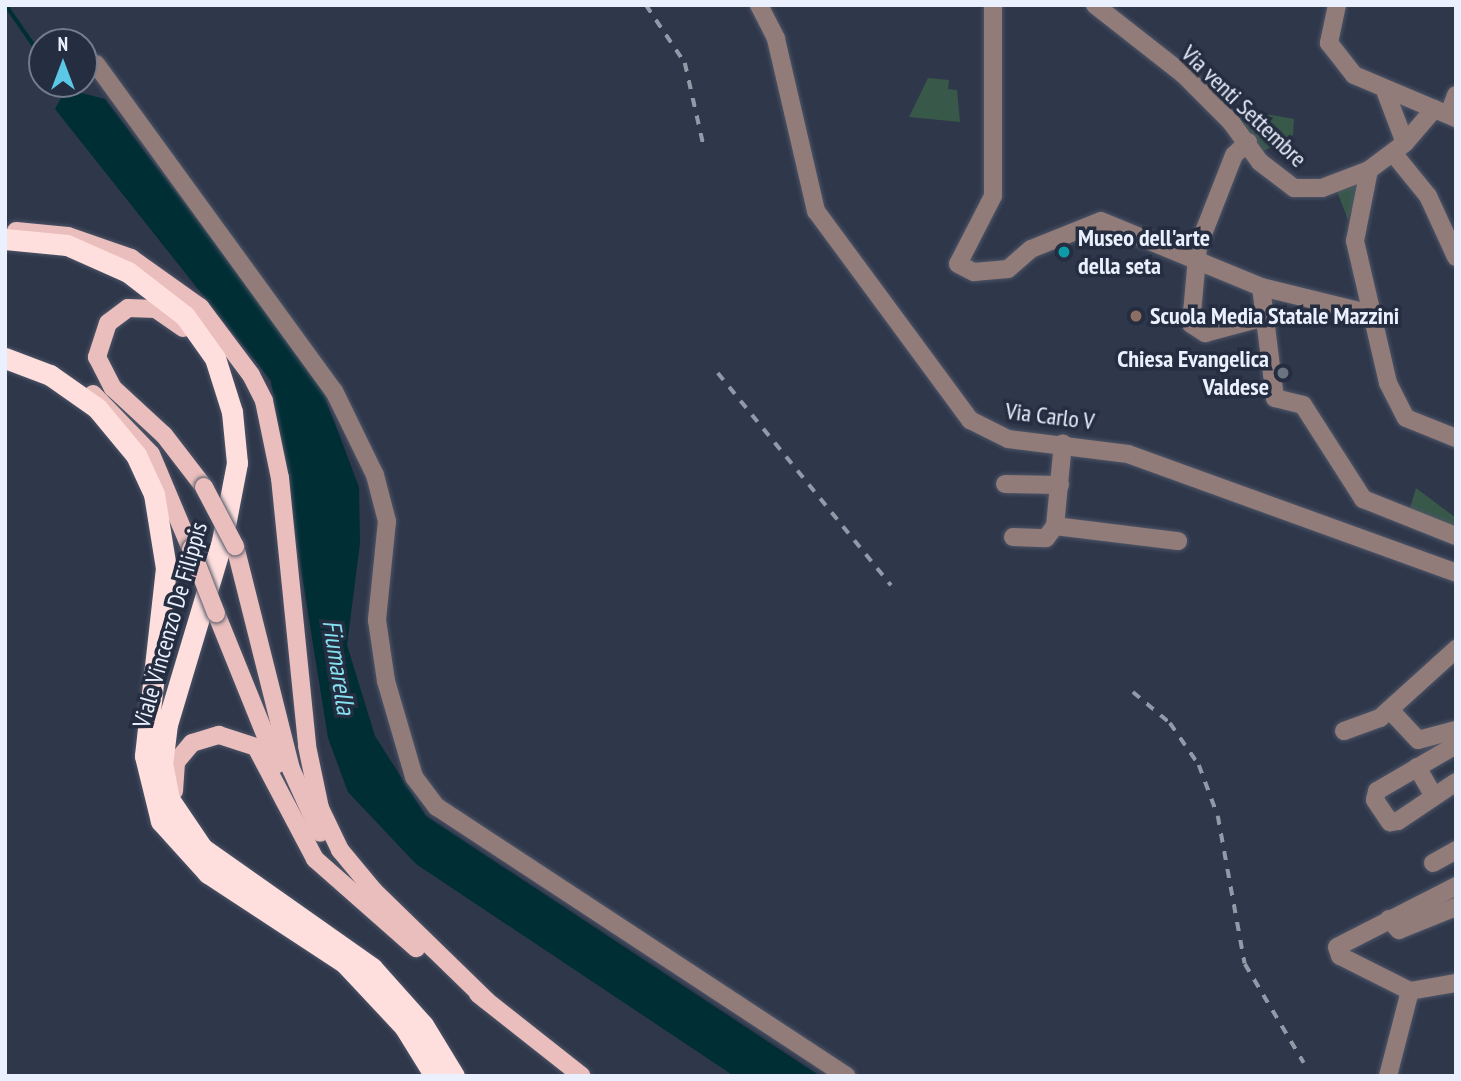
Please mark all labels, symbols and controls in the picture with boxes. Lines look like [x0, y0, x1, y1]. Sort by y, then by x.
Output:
north arrow [28, 28, 98, 98]
text: N [58, 32, 68, 56]
street label: Via venti Settembre [1175, 39, 1313, 173]
place label: Museo dell'arte della seta [1078, 224, 1210, 280]
marker: Museo dell'arte della seta [1056, 244, 1072, 260]
place label: Scuola Media Statale Mazzini [1150, 302, 1399, 330]
marker: Scuola Media Statale Mazzini [1128, 308, 1144, 324]
place label: Chiesa Evangelica Valdese [1117, 345, 1269, 401]
marker: Chiesa Evangelica Valdese [1275, 365, 1291, 381]
street label: Via Carlo V [1004, 396, 1096, 436]
street label: Viale Vincenzo De Filippis [127, 518, 213, 732]
water label: Fiumarella [316, 617, 362, 717]

